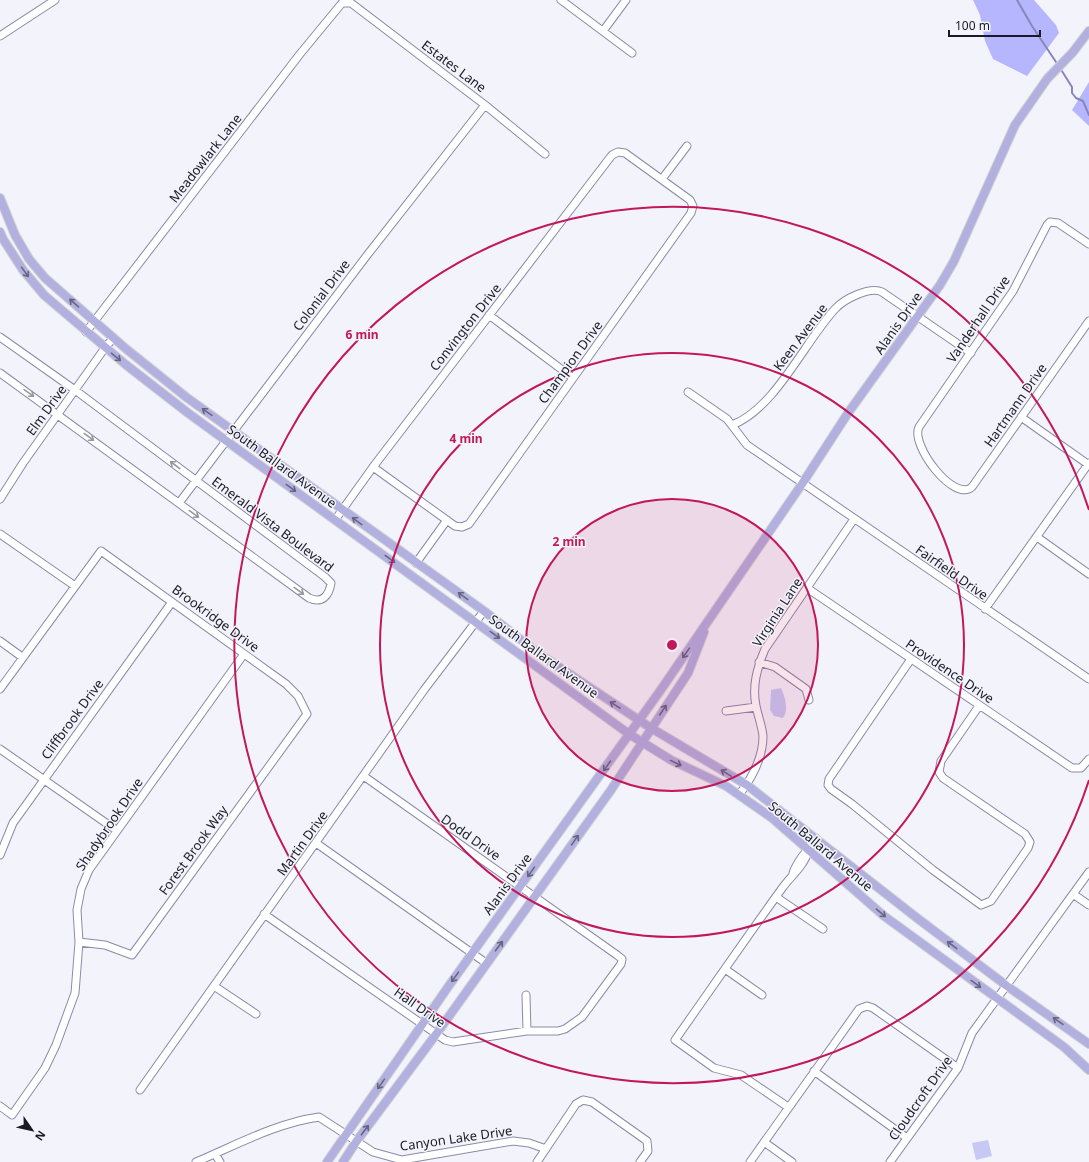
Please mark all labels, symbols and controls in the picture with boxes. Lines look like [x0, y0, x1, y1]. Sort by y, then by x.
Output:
scale bar [949, 12, 1040, 38]
text: 100 m [955, 17, 990, 34]
street label: Estates Lane [418, 36, 490, 96]
street label: Meadowlark Lane [165, 110, 245, 206]
street label: Colonial Drive [288, 256, 354, 334]
one-way arrow [20, 266, 29, 277]
street label: Vanderhall Drive [942, 272, 1014, 366]
street label: Convington Drive [425, 280, 505, 374]
street label: Alanis Drive [870, 288, 926, 358]
one-way arrow [69, 298, 79, 308]
street label: Keen Avenue [769, 300, 831, 374]
street label: Champion Drive [534, 317, 606, 407]
text: 6 min [345, 326, 379, 343]
one-way arrow [111, 352, 121, 361]
street label: Hartmann Drive [980, 360, 1050, 450]
street label: Elm Drive [22, 381, 70, 439]
one-way arrow [23, 389, 34, 397]
one-way arrow [202, 408, 213, 416]
street label: South Ballard Avenue [224, 420, 340, 512]
text: 4 min [449, 430, 483, 447]
one-way arrow [84, 433, 95, 441]
one-way arrow [170, 461, 181, 470]
street label: Emerald Vista Boulevard [208, 472, 338, 576]
one-way arrow [285, 483, 296, 492]
one-way arrow [188, 510, 199, 518]
one-way arrow [352, 517, 363, 525]
text: 2 min [552, 533, 586, 550]
street label: Fairfield Drive [912, 540, 992, 604]
one-way arrow [384, 555, 395, 563]
street label: Virginia Lane [748, 574, 806, 650]
street label: Brookridge Drive [169, 580, 263, 656]
one-way arrow [293, 587, 304, 595]
one-way arrow [458, 592, 469, 601]
street label: South Ballard Avenue [486, 610, 602, 702]
one-way arrow [489, 631, 500, 640]
street label: Providence Drive [902, 635, 998, 707]
centre of rings [665, 638, 679, 652]
one-way arrow [682, 647, 690, 658]
street label: Cliffbrook Drive [37, 675, 107, 763]
one-way arrow [610, 701, 621, 710]
one-way arrow [659, 705, 667, 716]
one-way arrow [603, 760, 611, 771]
one-way arrow [670, 760, 682, 767]
one-way arrow [720, 768, 732, 776]
street label: Shadybrook Drive [71, 774, 147, 874]
street label: South Ballard Avenue [765, 797, 877, 895]
street label: Forest Brook Way [154, 801, 232, 898]
street label: Martin Drive [272, 807, 332, 879]
street label: Dodd Drive [438, 810, 504, 864]
one-way arrow [571, 835, 579, 846]
street label: Alanis Drive [479, 850, 535, 918]
one-way arrow [527, 866, 535, 877]
one-way arrow [876, 909, 887, 918]
one-way arrow [495, 940, 503, 951]
one-way arrow [947, 941, 958, 949]
one-way arrow [451, 971, 459, 982]
one-way arrow [970, 979, 981, 988]
street label: Hall Drive [391, 983, 449, 1031]
one-way arrow [1052, 1017, 1063, 1025]
street label: Cloudcroft Drive [884, 1052, 956, 1144]
one-way arrow [377, 1078, 385, 1089]
north arrow [12, 1110, 52, 1150]
street label: Canyon Lake Drive [399, 1121, 513, 1155]
one-way arrow [360, 1124, 369, 1135]
text: N [32, 1128, 49, 1144]

